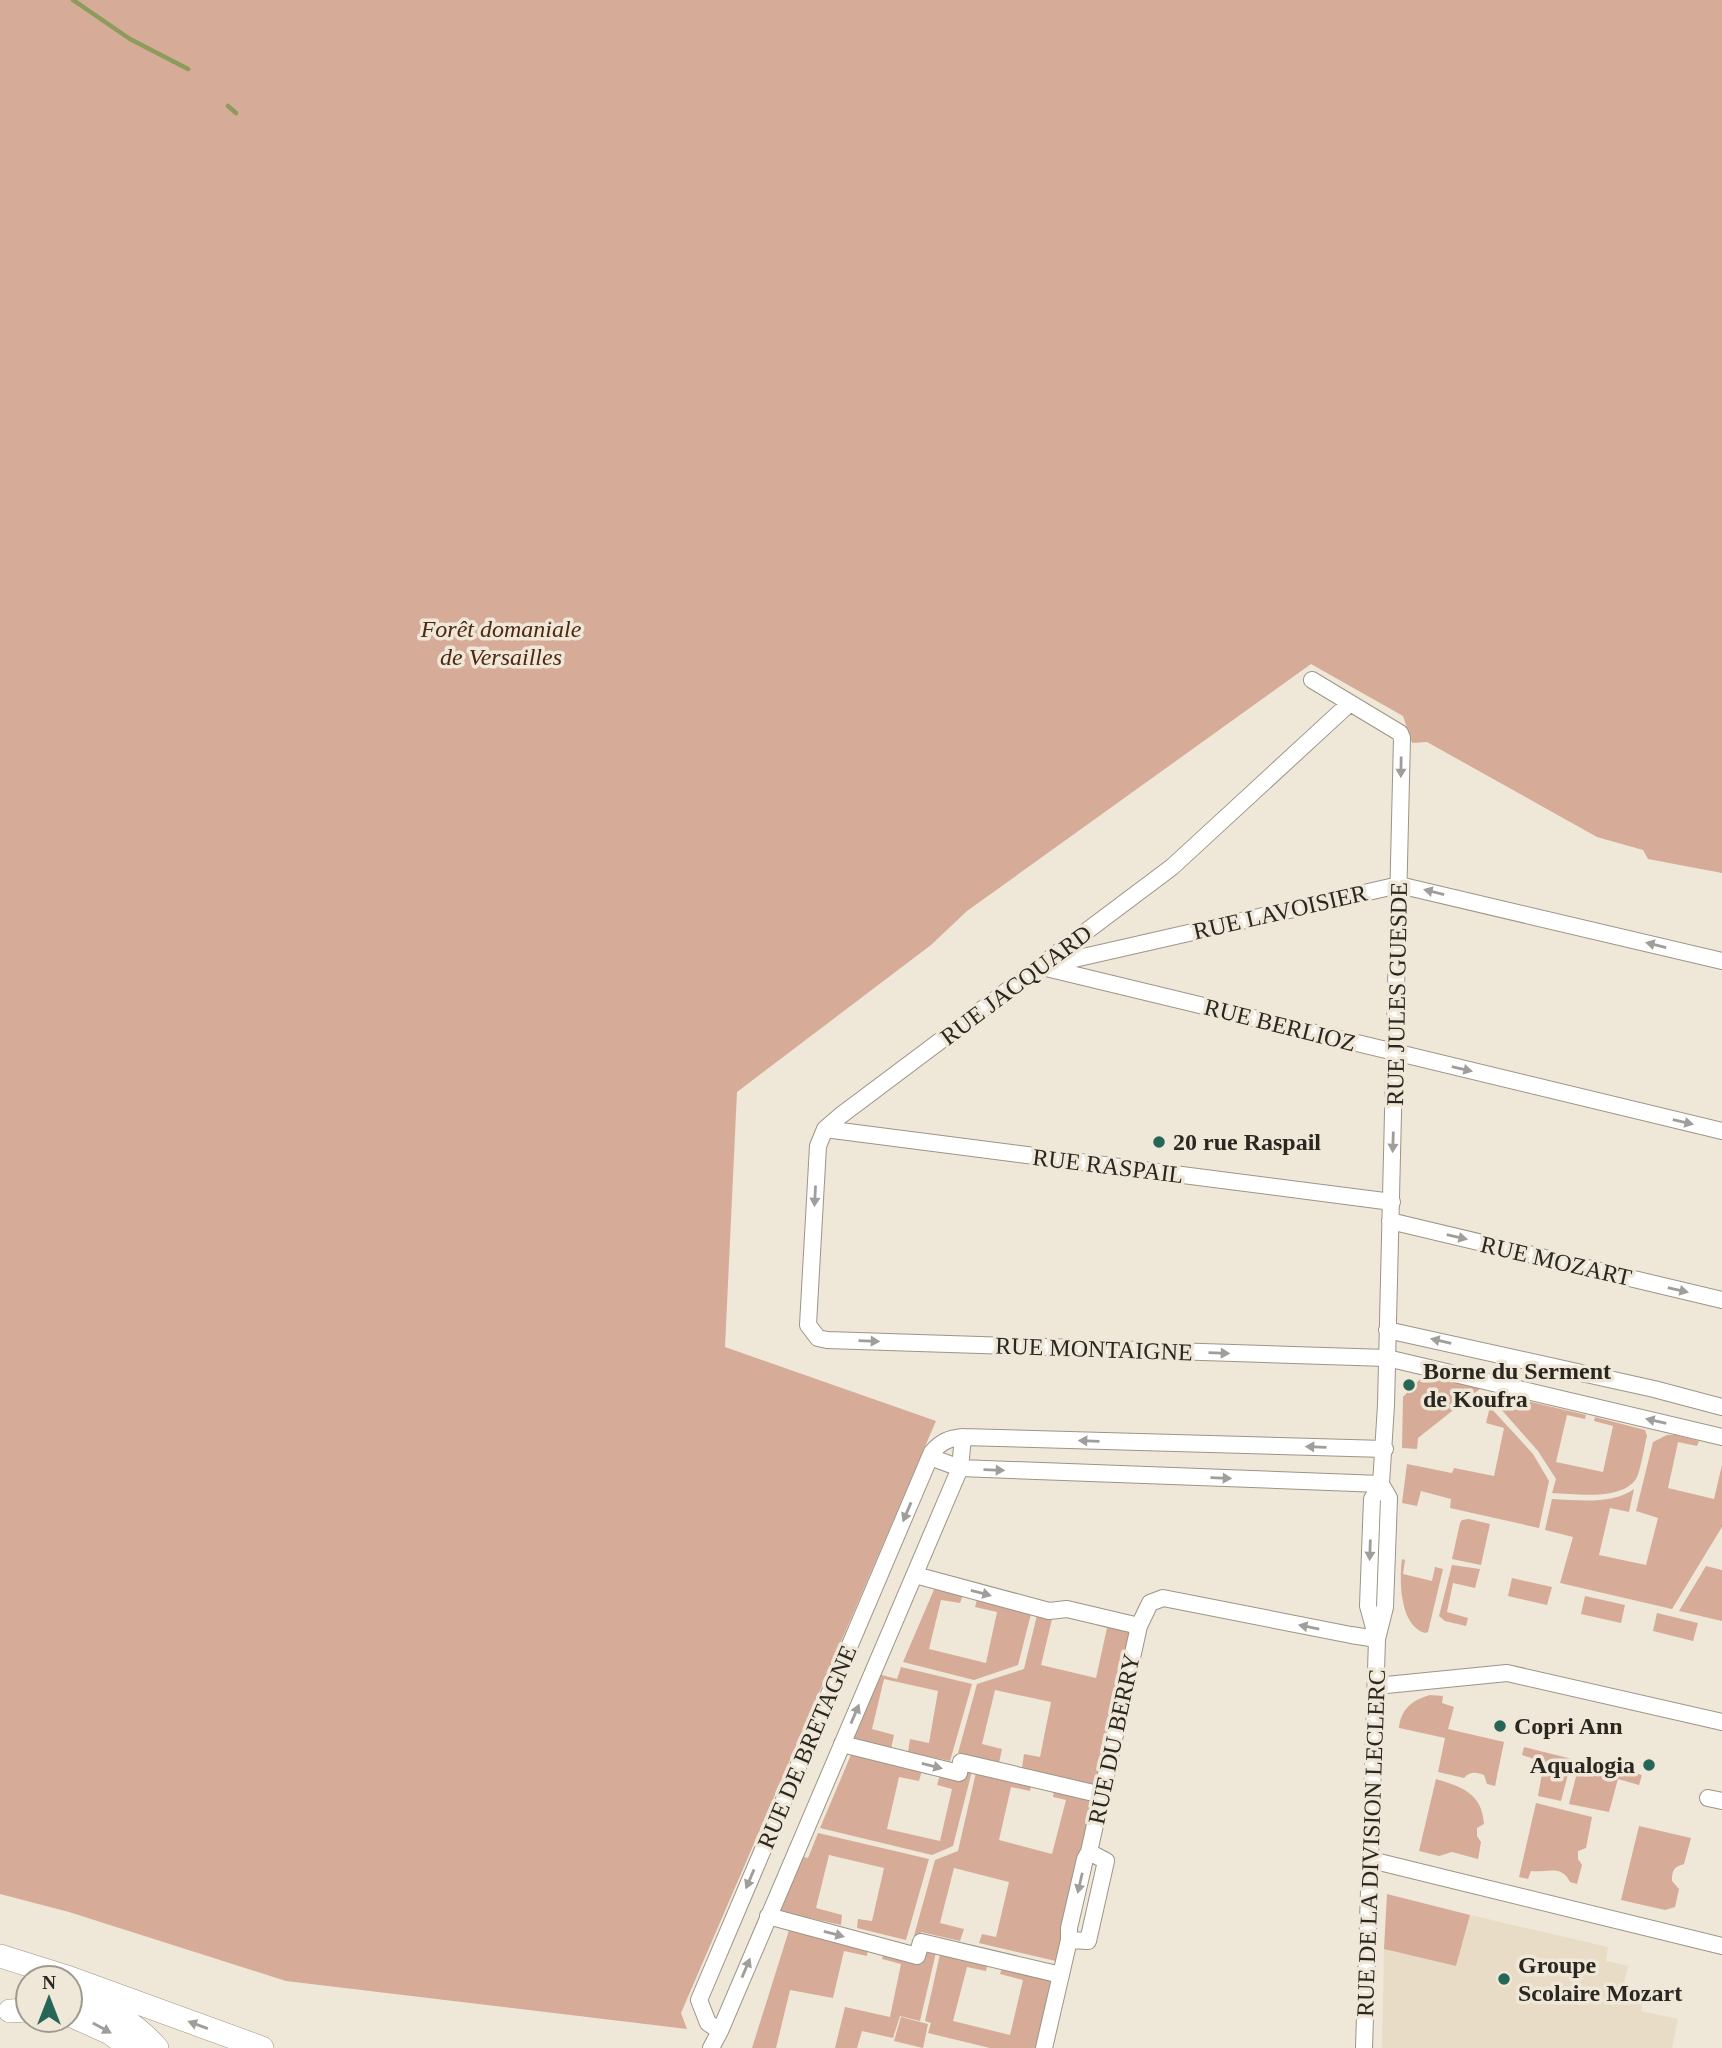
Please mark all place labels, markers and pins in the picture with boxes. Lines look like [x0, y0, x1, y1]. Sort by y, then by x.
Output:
place label: 20 rue Raspail [1173, 1129, 1321, 1155]
marker: 20 rue Raspail [1151, 1134, 1167, 1150]
place label: Borne du Serment de Koufra [1423, 1358, 1611, 1412]
marker: Borne du Serment de Koufra [1401, 1377, 1417, 1393]
place label: Copri Ann [1514, 1713, 1623, 1739]
marker: Copri Ann [1492, 1718, 1508, 1734]
place label: Aqualogia [1530, 1752, 1635, 1778]
marker: Aqualogia [1641, 1757, 1657, 1773]
place label: Groupe Scolaire Mozart [1518, 1952, 1682, 2006]
marker: Groupe Scolaire Mozart [1496, 1971, 1512, 1987]

